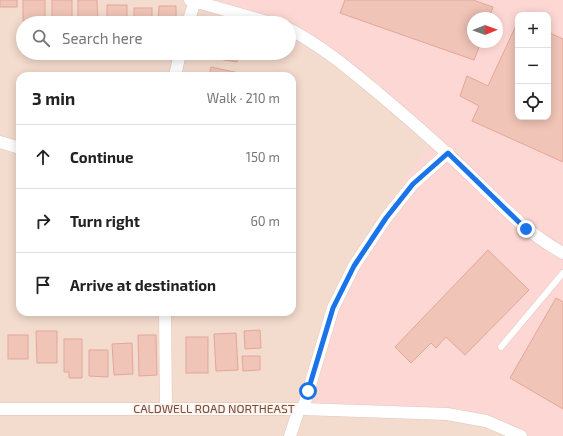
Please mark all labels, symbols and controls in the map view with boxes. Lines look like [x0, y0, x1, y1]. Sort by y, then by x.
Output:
north arrow [467, 12, 503, 48]
map controls [515, 12, 551, 120]
button: + [515, 12, 551, 48]
search box [16, 16, 296, 60]
icon: search [30, 27, 52, 49]
text: Search here [62, 29, 143, 47]
button: − [515, 48, 551, 84]
button: locate [515, 84, 551, 120]
text: 3 min [32, 88, 75, 108]
text: Walk · 210 m [207, 90, 280, 106]
icon: ahead [32, 146, 54, 168]
text: Continue [70, 148, 133, 166]
text: 150 m [246, 149, 280, 165]
icon: right [32, 210, 54, 232]
text: Turn right [70, 212, 140, 230]
text: 60 m [250, 213, 280, 229]
route end [517, 220, 535, 238]
icon: arrive [32, 274, 54, 296]
text: Arrive at destination [70, 276, 216, 294]
route start [299, 382, 317, 400]
street label: CALDWELL ROAD NORTHEAST [133, 401, 295, 415]

